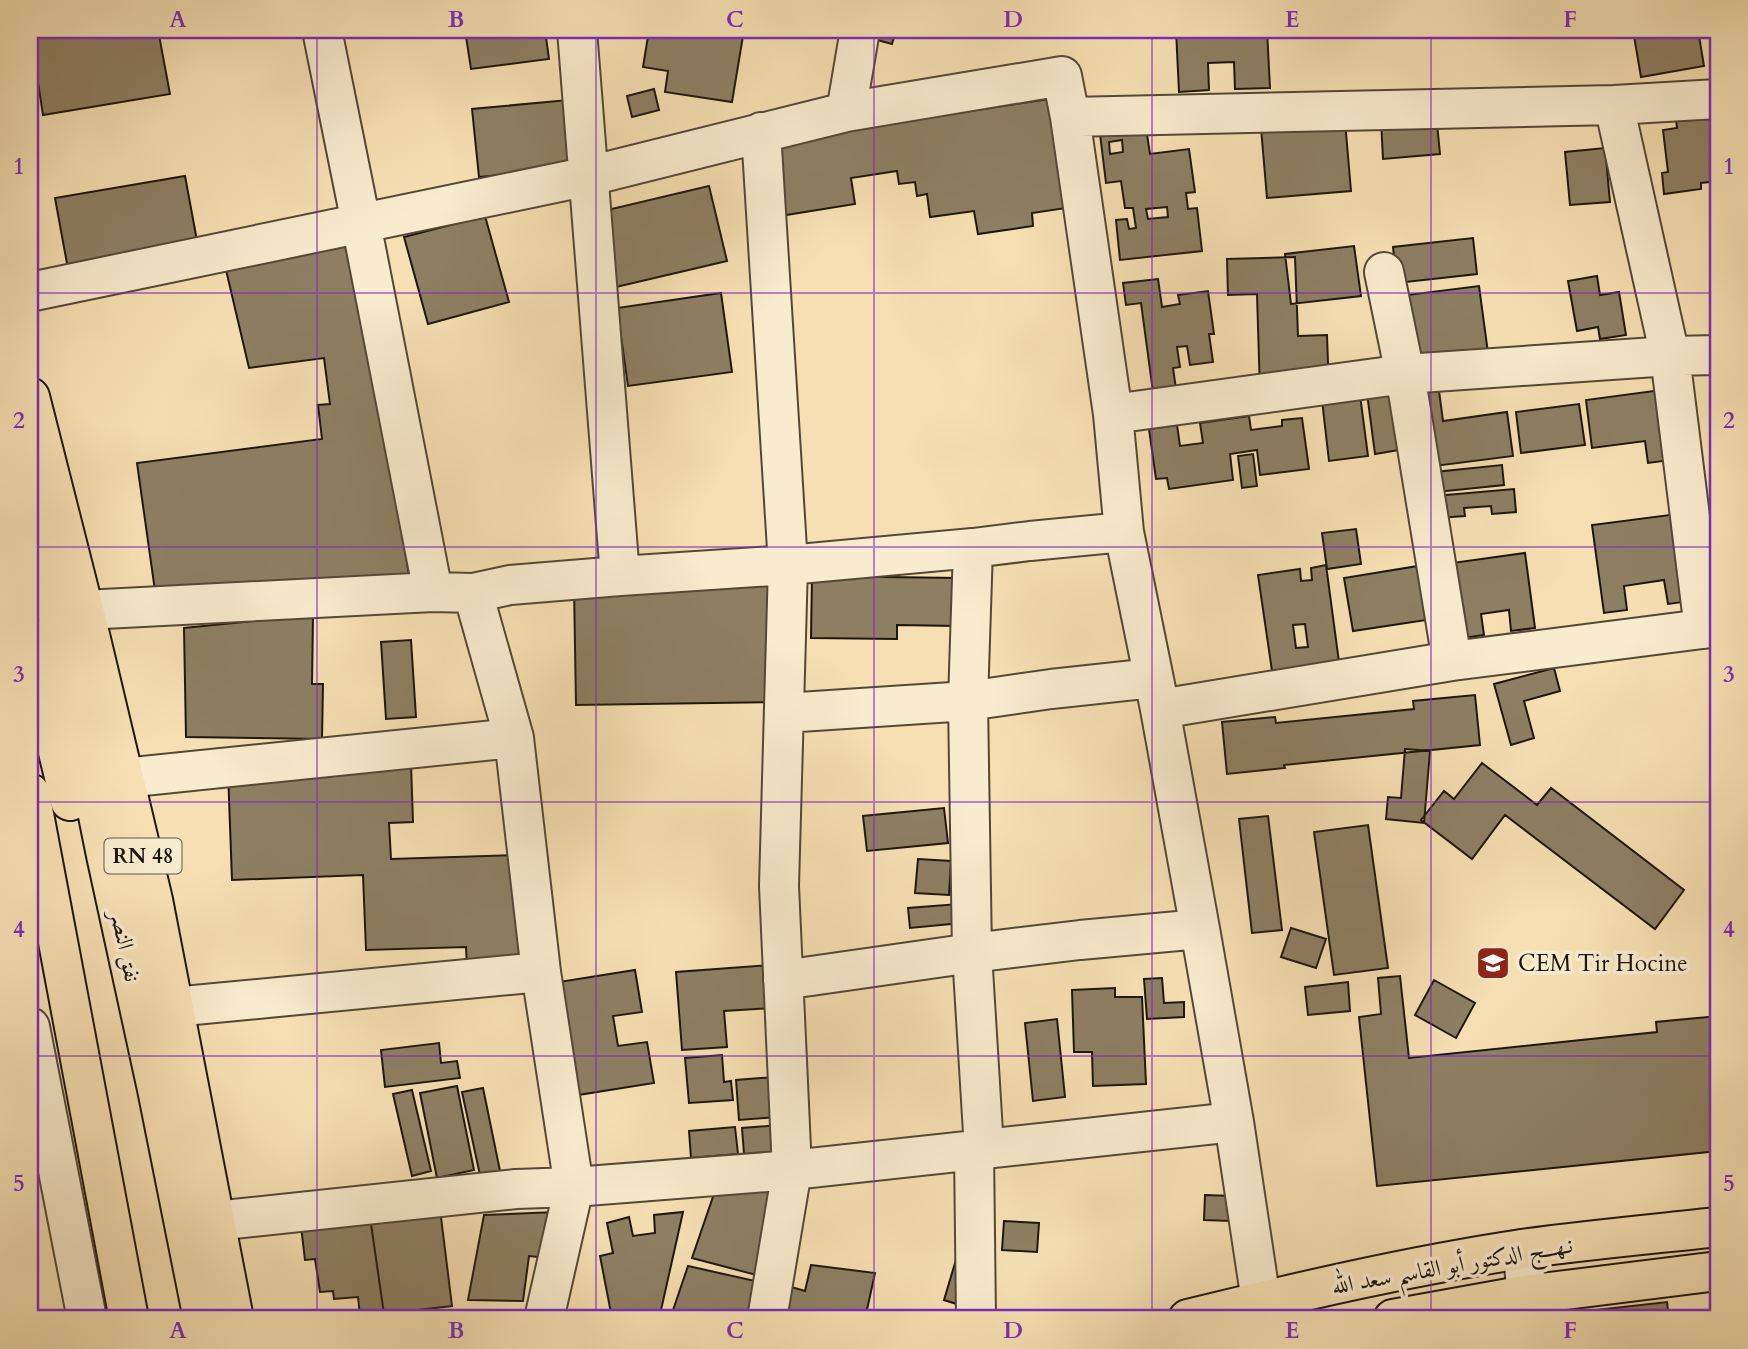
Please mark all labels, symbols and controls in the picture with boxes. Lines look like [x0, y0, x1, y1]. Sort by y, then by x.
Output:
text: A [169, 4, 187, 35]
text: B [448, 4, 464, 35]
text: C [726, 4, 744, 35]
text: D [1003, 4, 1023, 35]
text: E [1285, 4, 1299, 35]
text: F [1563, 4, 1577, 35]
text: 1 [13, 151, 25, 182]
text: 1 [1723, 151, 1735, 182]
text: 2 [13, 405, 25, 436]
text: 2 [1723, 405, 1735, 436]
text: 3 [13, 659, 25, 690]
text: 3 [1723, 659, 1735, 690]
road number: RN 48 [104, 838, 182, 874]
street label: نفق النصر [102, 906, 148, 985]
text: 4 [13, 914, 25, 945]
text: 4 [1723, 914, 1735, 945]
school or university icon: CEM Tir Hocine [1474, 944, 1512, 982]
place label: CEM Tir Hocine [1518, 948, 1688, 979]
text: 5 [13, 1168, 25, 1199]
text: 5 [1723, 1168, 1735, 1199]
street label: نـهـــج الدكتور أبو القاسم سعد الله [1328, 1226, 1576, 1309]
text: A [169, 1315, 187, 1346]
text: B [448, 1315, 464, 1346]
text: C [726, 1315, 744, 1346]
text: D [1003, 1315, 1023, 1346]
text: E [1285, 1315, 1299, 1346]
text: F [1563, 1315, 1577, 1346]

